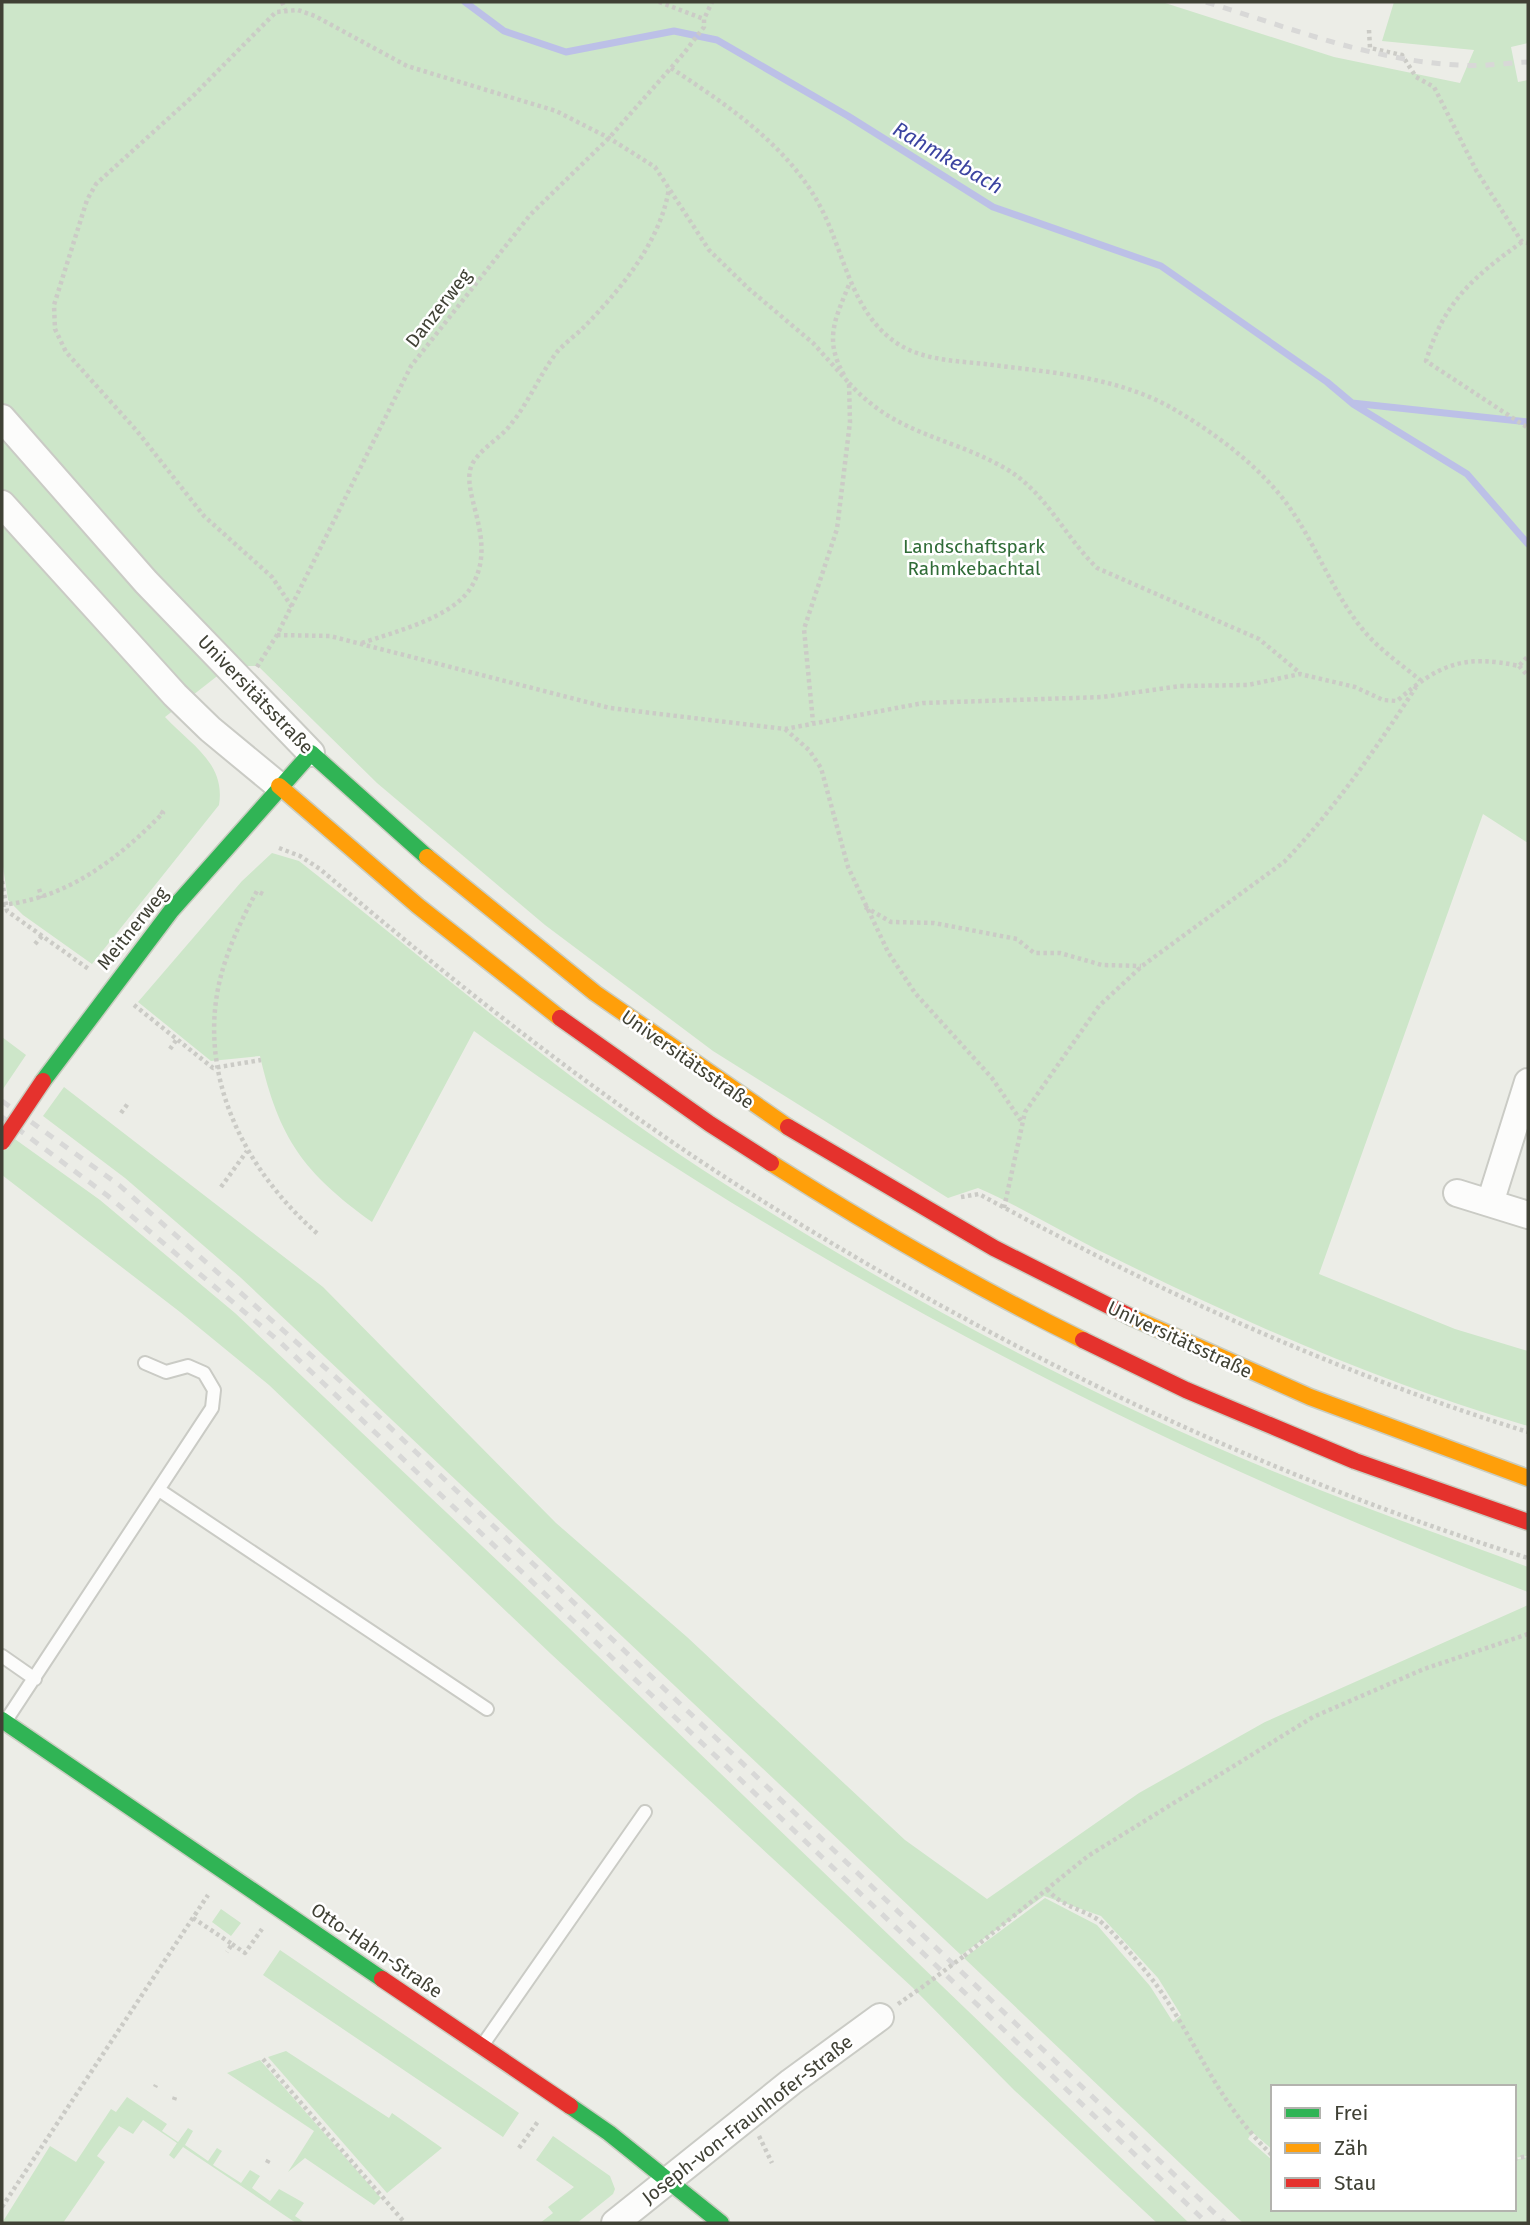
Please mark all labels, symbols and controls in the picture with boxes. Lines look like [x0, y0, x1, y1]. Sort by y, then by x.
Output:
water label: Rahmkebach [888, 116, 1008, 200]
street label: Danzerweg [401, 264, 476, 352]
park label: Landschaftspark Rahmkebachtal [903, 535, 1045, 580]
street label: Universitätsstraße [193, 630, 318, 759]
street label: Meitnerweg [92, 882, 173, 974]
street label: Universitätsstraße [617, 1005, 759, 1114]
street label: Universitätsstraße [1104, 1296, 1256, 1383]
street label: Otto-Hahn-Straße [307, 1898, 447, 2003]
street label: Joseph-von-Fraunhofer-Straße [637, 2030, 857, 2209]
legend [1271, 2085, 1516, 2211]
text: Frei [1334, 2100, 1368, 2126]
text: Zäh [1334, 2135, 1368, 2161]
text: Stau [1334, 2170, 1377, 2196]

